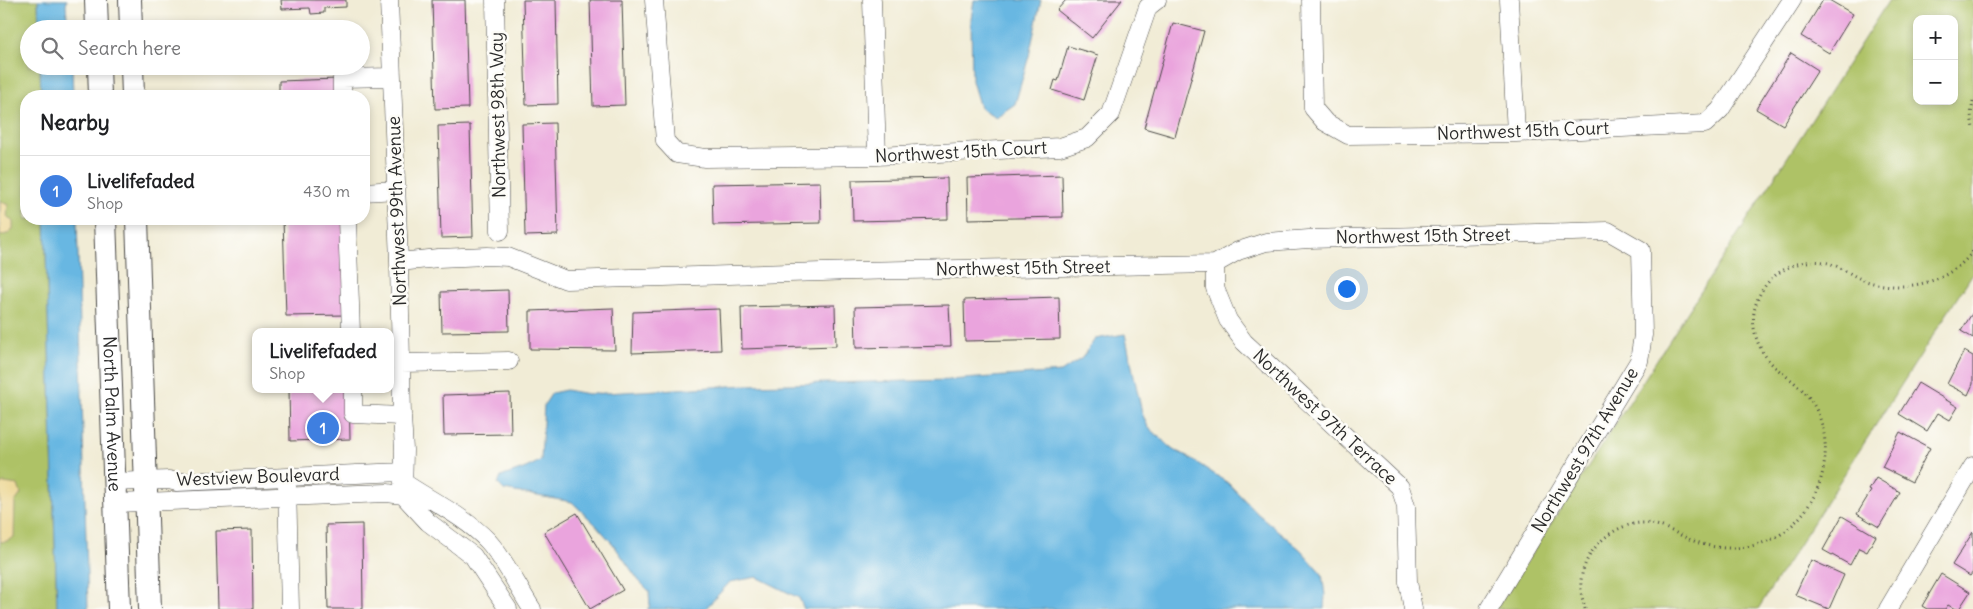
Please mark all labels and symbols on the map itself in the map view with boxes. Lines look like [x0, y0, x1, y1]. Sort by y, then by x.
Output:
street label: Northwest 98th Way [485, 32, 510, 198]
street label: Northwest 99th Avenue [382, 116, 411, 306]
street label: Northwest 15th Court [1436, 116, 1610, 145]
street label: Northwest 15th Court [874, 136, 1048, 167]
street label: Northwest 15th Street [1335, 222, 1511, 249]
street label: Northwest 15th Street [935, 254, 1111, 281]
your location [1334, 276, 1360, 302]
street label: North Palm Avenue [98, 336, 127, 492]
street label: Northwest 97th Terrace [1248, 344, 1402, 490]
street label: Northwest 97th Avenue [1526, 363, 1643, 537]
pin: 1 [307, 409, 339, 447]
street label: Westview Boulevard [176, 462, 340, 491]

